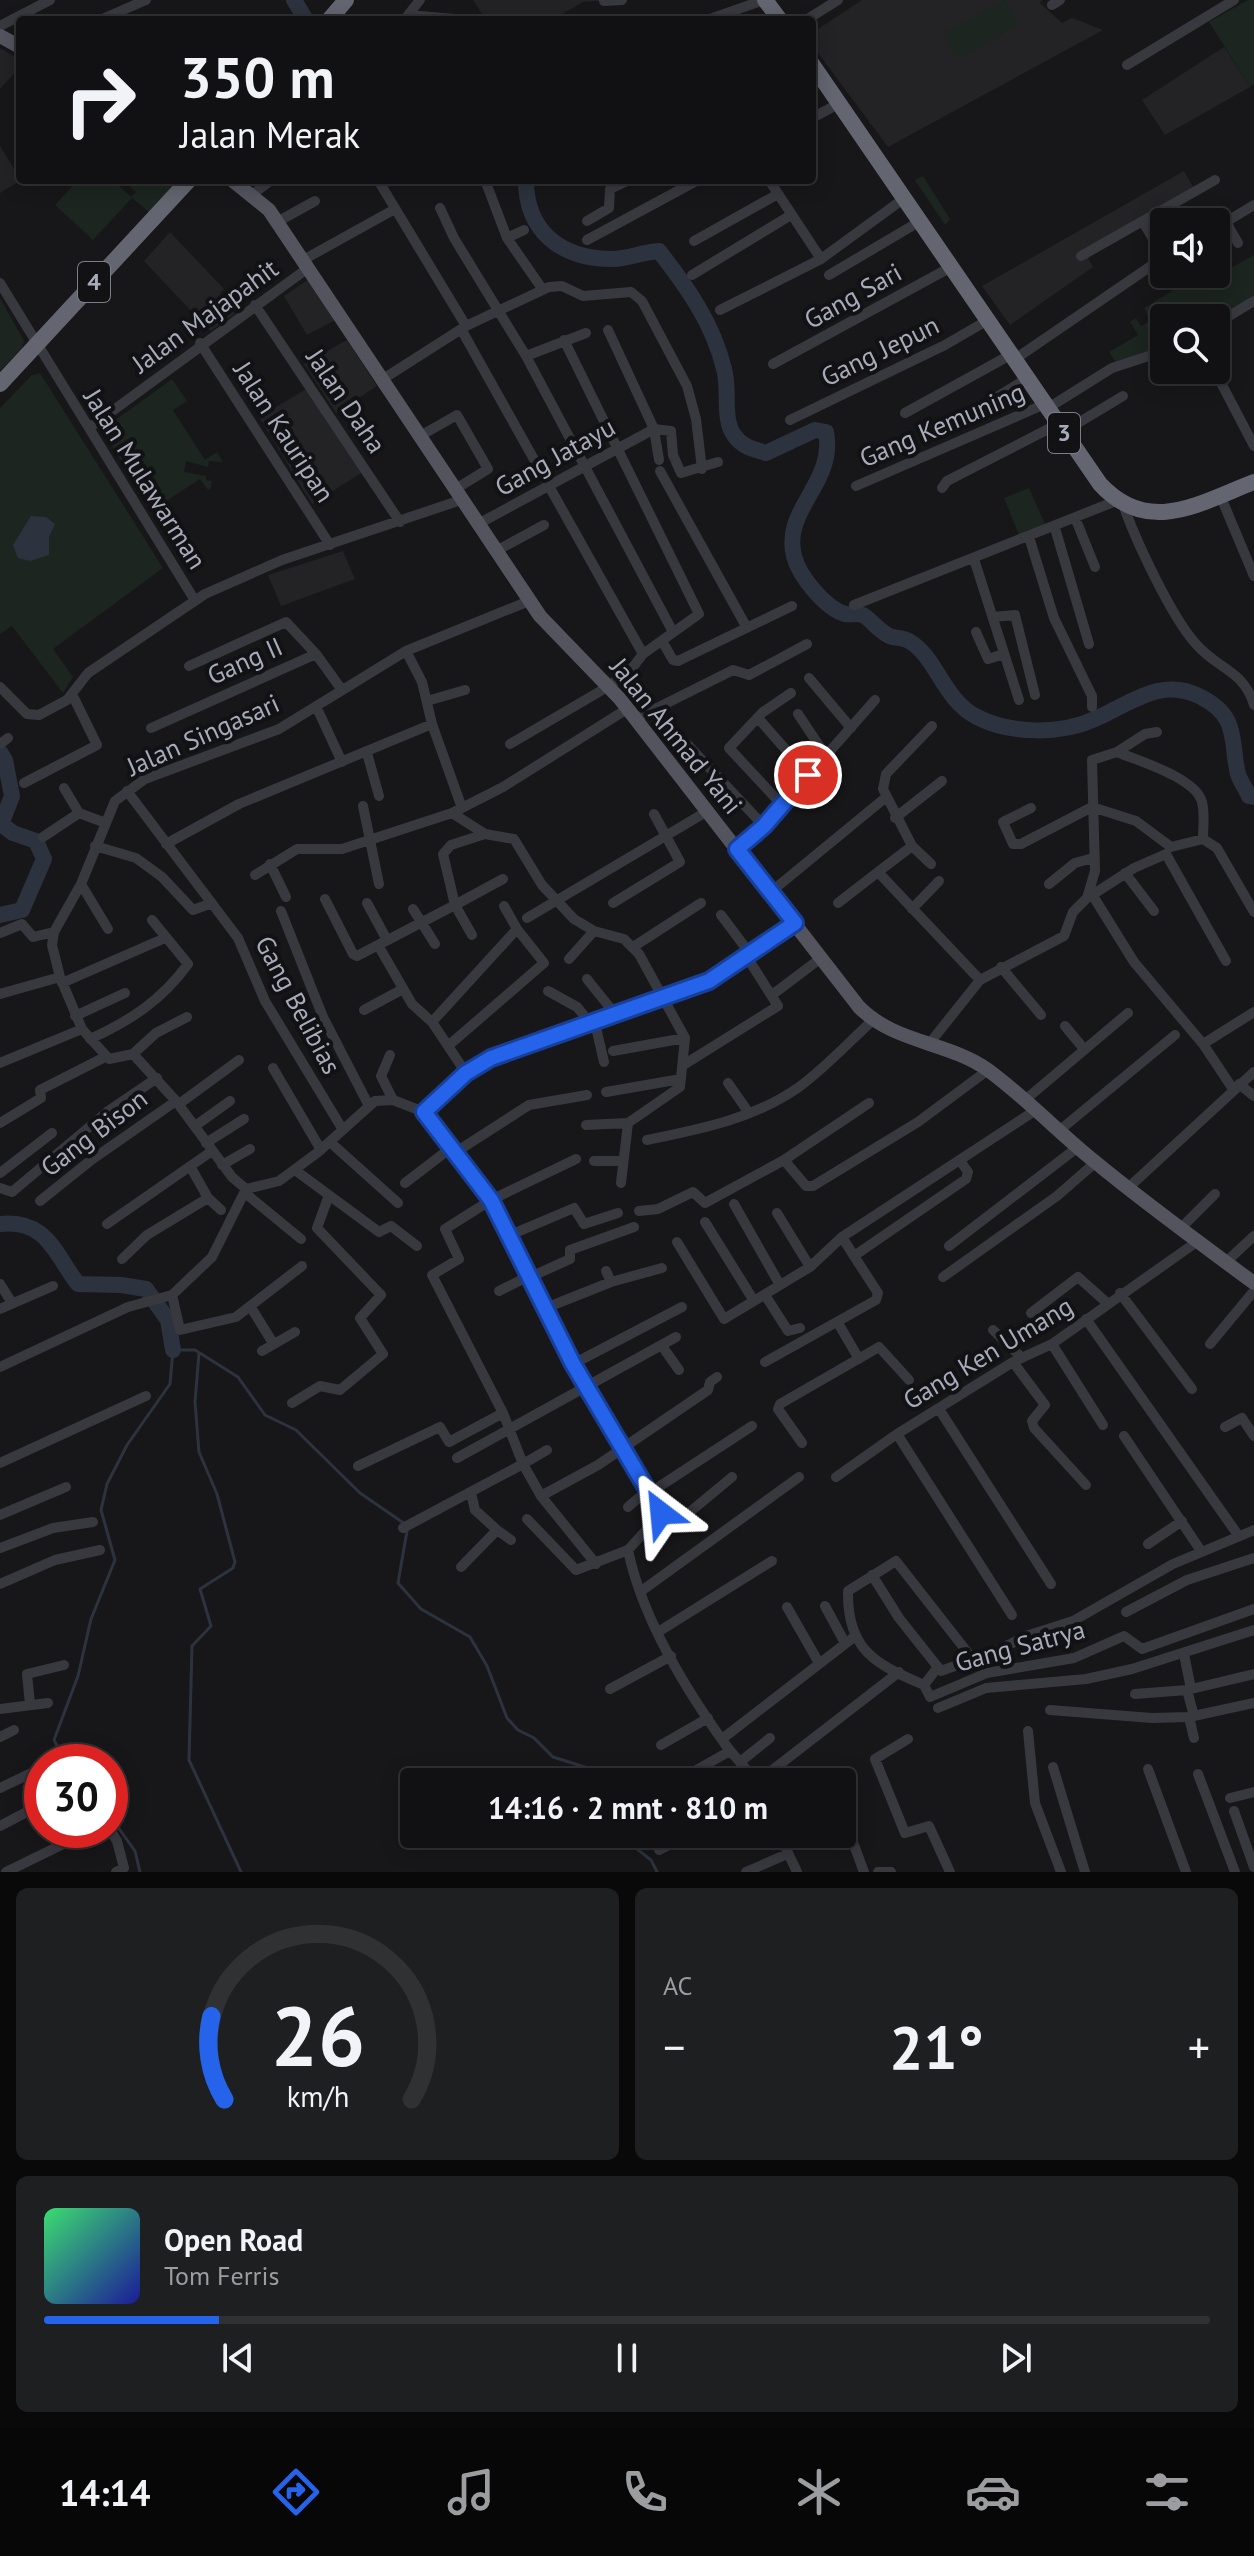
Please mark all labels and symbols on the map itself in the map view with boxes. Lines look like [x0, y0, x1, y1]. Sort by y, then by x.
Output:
street label: Jalan Majapahit [124, 251, 284, 380]
street label: Gang Sari [798, 255, 907, 336]
road number: 4 [78, 262, 110, 302]
street label: Gang Jepun [815, 308, 944, 393]
street label: Jalan Daha [299, 341, 393, 459]
street label: Jalan Kauripan [226, 354, 342, 508]
street label: Gang Kemuning [854, 375, 1029, 474]
street label: Jalan Mulawarman [76, 382, 214, 575]
street label: Gang Jatayu [489, 410, 621, 503]
road number: 3 [1048, 413, 1080, 453]
street label: Gang II [202, 629, 288, 692]
street label: Jalan Ahmad Yani [603, 650, 750, 821]
street label: Jalan Singasari [120, 686, 284, 783]
pin [774, 741, 842, 809]
street label: Gang Belibias [248, 930, 349, 1080]
street label: Gang Bison [34, 1082, 154, 1183]
street label: Gang Ken Umang [897, 1289, 1079, 1416]
position arrow [619, 1471, 703, 1555]
street label: Gang Satrya [951, 1612, 1089, 1679]
speed limit sign: 30 [24, 1744, 128, 1848]

